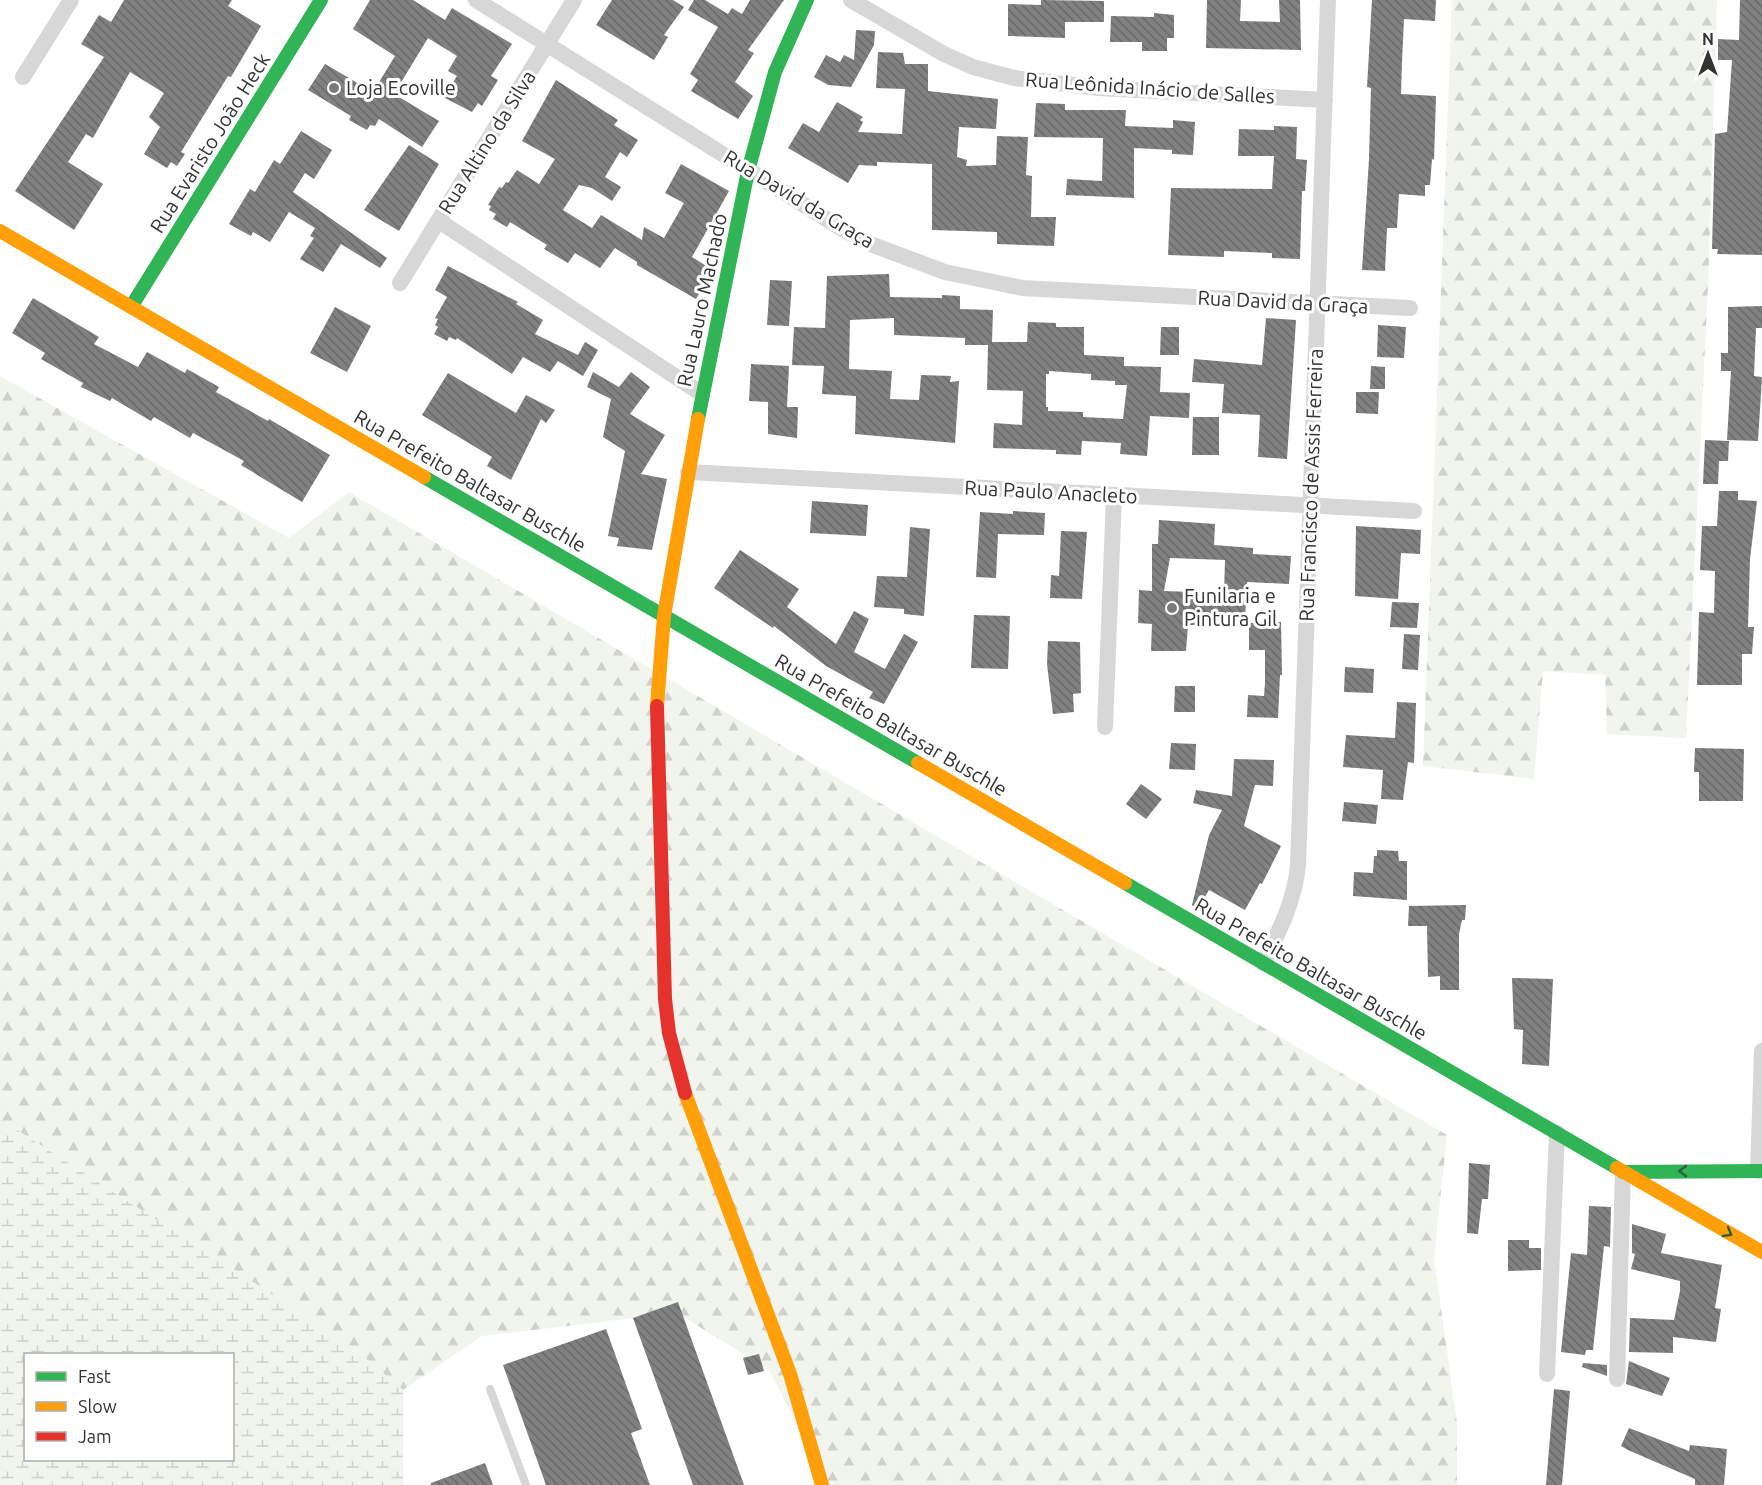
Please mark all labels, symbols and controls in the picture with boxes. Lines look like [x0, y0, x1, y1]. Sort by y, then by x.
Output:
north arrow [1678, 24, 1738, 84]
text: N [1702, 30, 1714, 48]
street label: Rua Evaristo João Heck [145, 49, 274, 237]
street label: Rua Altino da Silva [433, 66, 540, 218]
street label: Rua Leônida Inácio de Salles [1025, 67, 1276, 108]
place label: Loja Ecoville [346, 76, 456, 99]
marker: Loja Ecoville [327, 81, 341, 95]
street label: Rua David da Graça [720, 145, 879, 253]
street label: Rua Lauro Machado [672, 211, 731, 389]
street label: Rua David da Graça [1197, 286, 1369, 317]
street label: Rua Francisco de Assis Ferreira [1294, 348, 1327, 622]
street label: Rua Prefeito Baltasar Buschle [350, 405, 590, 557]
street label: Rua Paulo Anacleto [964, 475, 1138, 508]
place label: Funilaria e Pintura Gil [1184, 584, 1277, 630]
marker: Funilaria e Pintura Gil [1165, 601, 1179, 615]
street label: Rua Prefeito Baltasar Buschle [771, 649, 1011, 801]
street label: Rua Prefeito Baltasar Buschle [1191, 893, 1431, 1045]
one-way arrow [1678, 1165, 1687, 1177]
one-way arrow [1722, 1225, 1732, 1237]
legend [24, 1353, 234, 1461]
text: Fast [78, 1366, 111, 1386]
text: Slow [78, 1396, 117, 1416]
text: Jam [78, 1426, 112, 1446]

